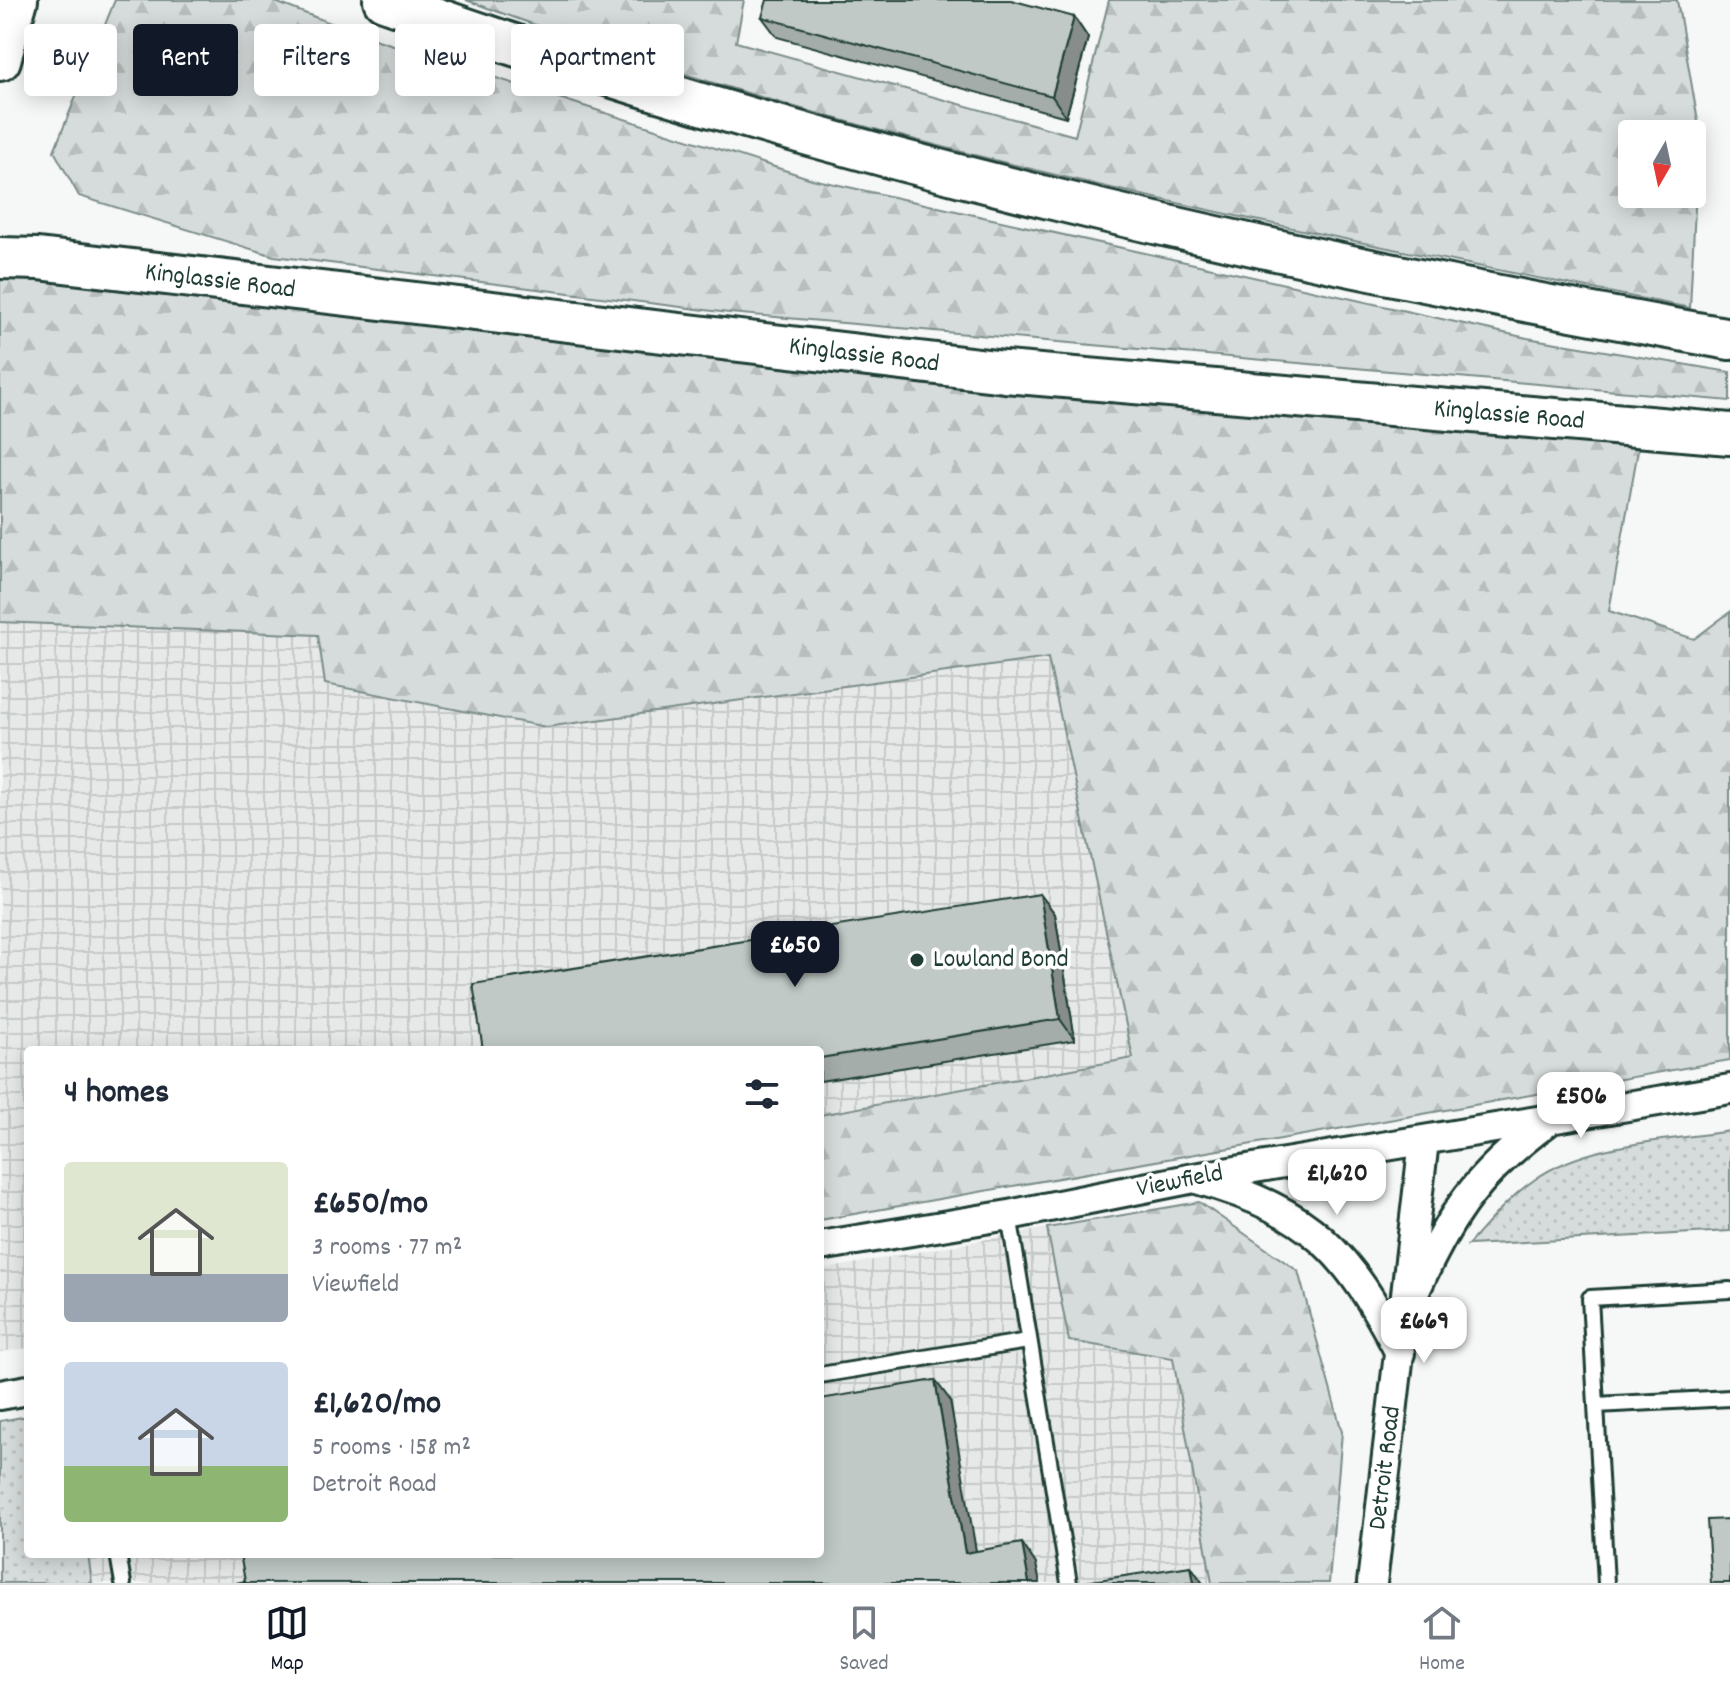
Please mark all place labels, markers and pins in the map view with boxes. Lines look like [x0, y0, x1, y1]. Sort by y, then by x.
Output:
pin: £650 [748, 921, 842, 989]
place label: Lowland Bond [933, 942, 1069, 979]
marker: Lowland Bond [908, 951, 926, 969]
pin: £506 [1534, 1072, 1628, 1140]
pin: £1,620 [1272, 1149, 1402, 1217]
pin: £669 [1377, 1297, 1471, 1365]

